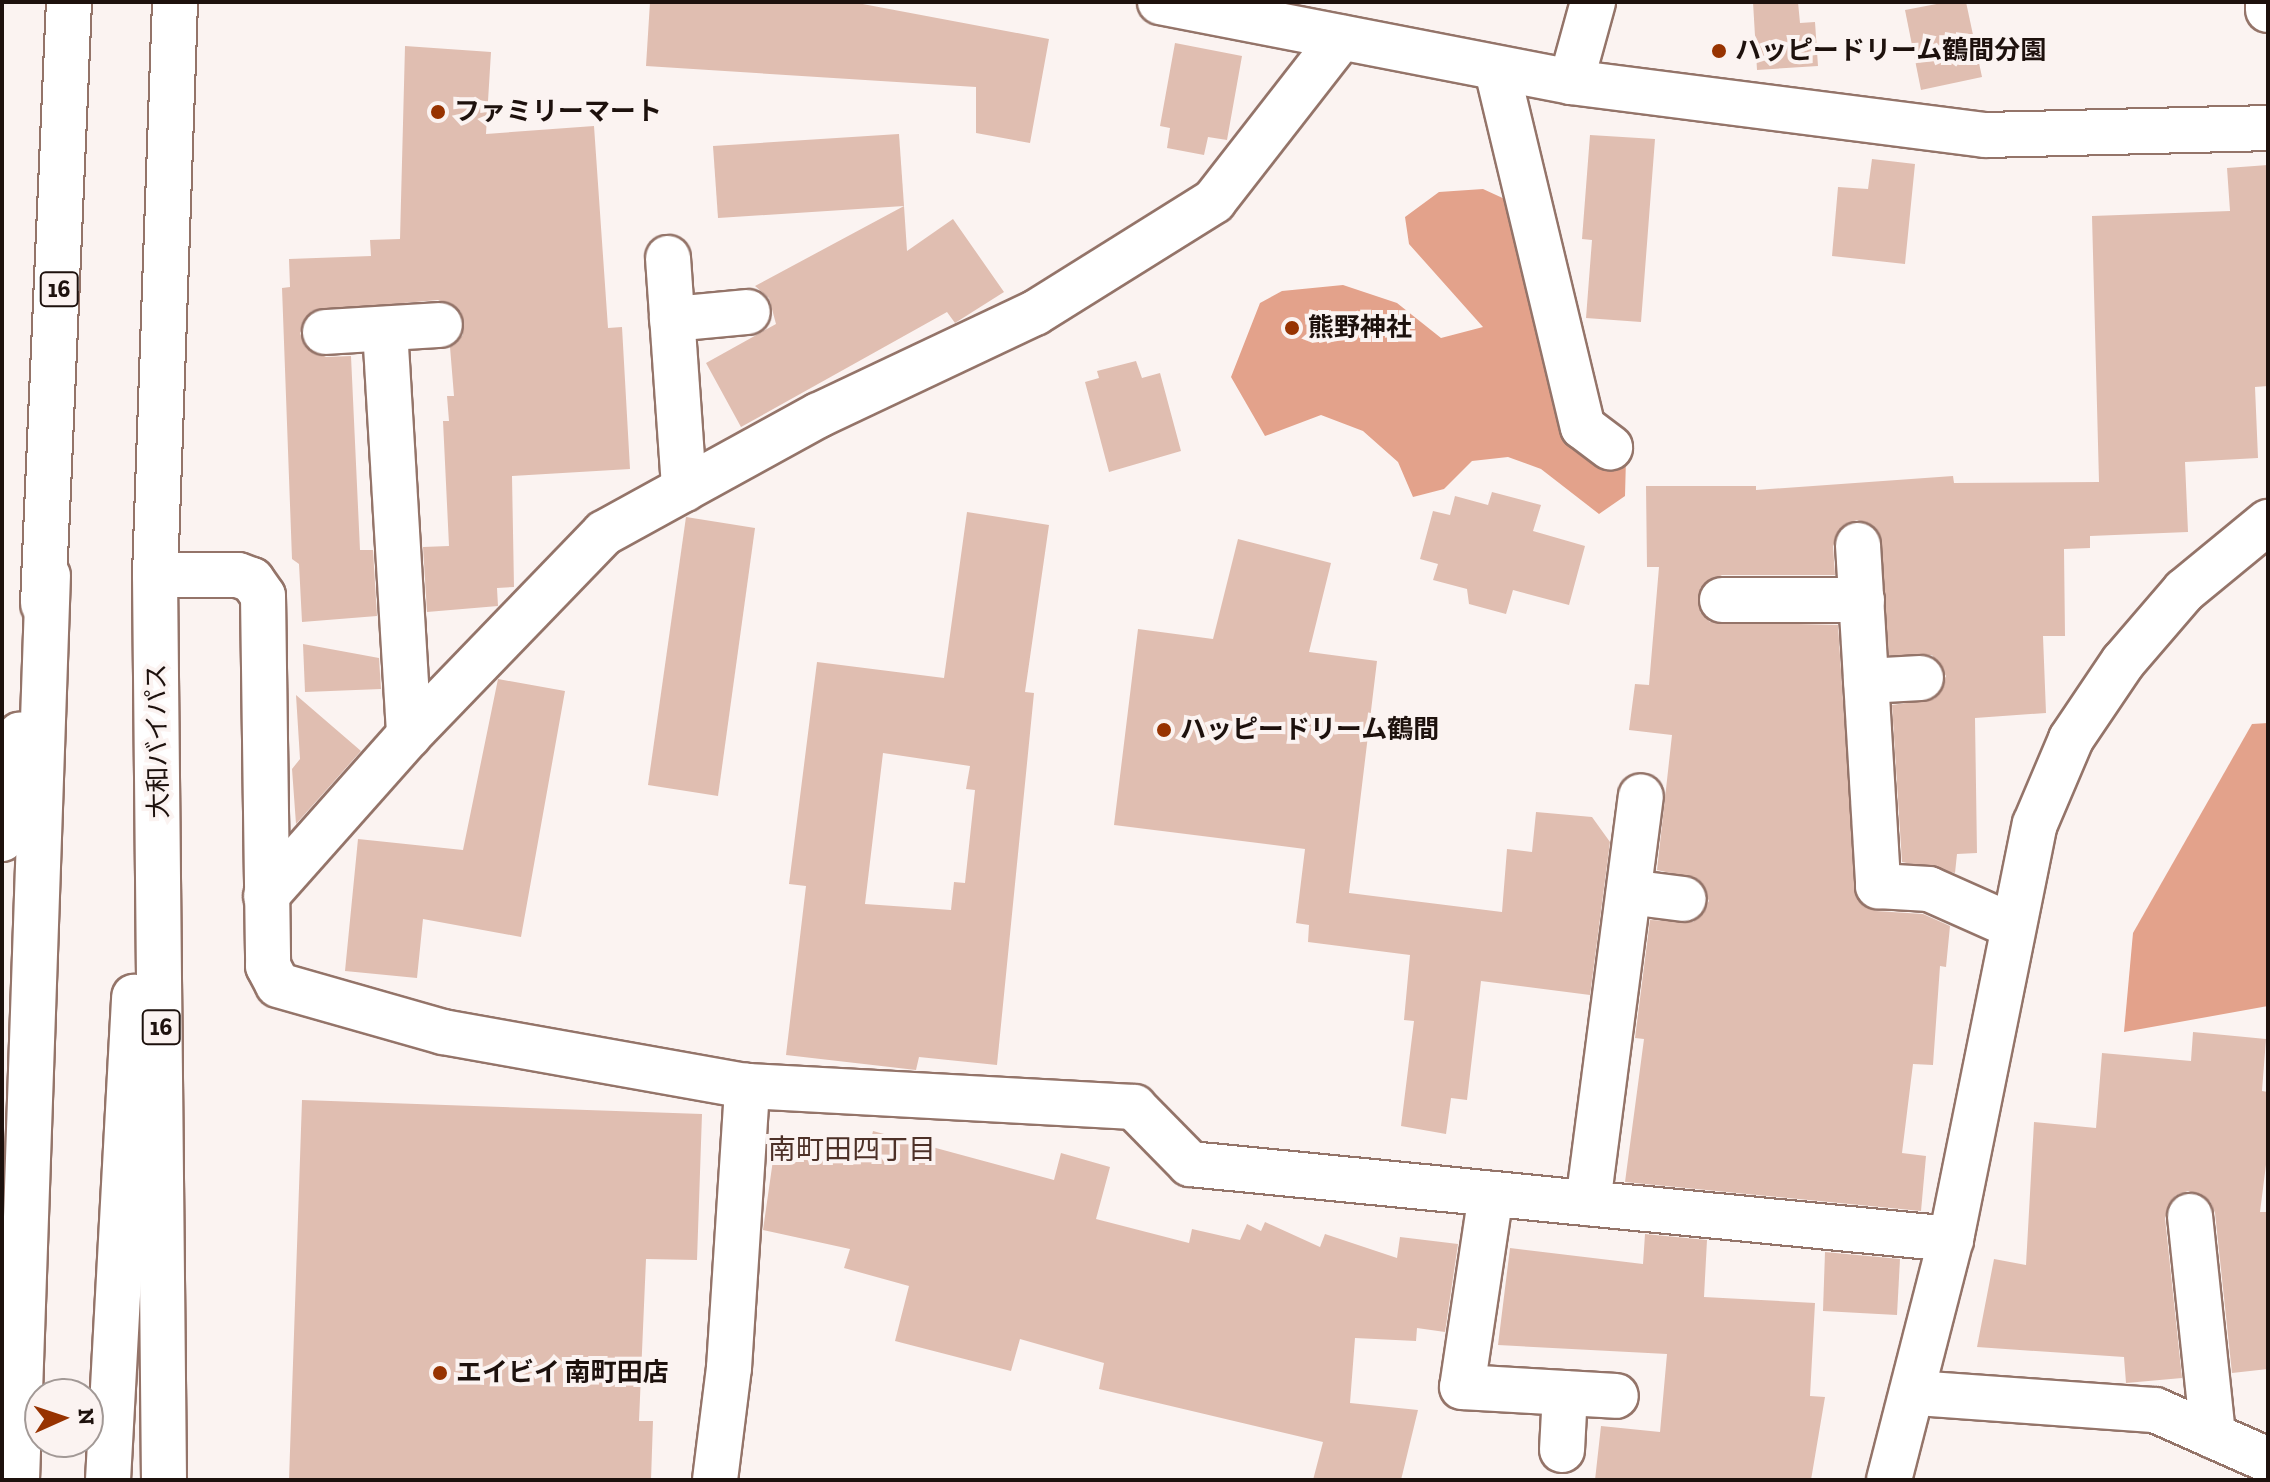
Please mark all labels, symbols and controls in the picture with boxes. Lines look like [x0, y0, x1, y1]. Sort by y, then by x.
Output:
place label: ハッピードリーム鶴間分園 [1735, 35, 2047, 67]
marker: ハッピードリーム鶴間分園 [1710, 42, 1728, 60]
place label: ファミリーマート [454, 96, 662, 128]
marker: ファミリーマート [429, 103, 447, 121]
road number: 16 [39, 269, 79, 309]
place label: 熊野神社 [1308, 312, 1412, 344]
marker: 熊野神社 [1283, 319, 1301, 337]
street label: 大和バイパス [141, 663, 175, 819]
place label: ハッピードリーム鶴間 [1180, 714, 1440, 746]
marker: ハッピードリーム鶴間 [1155, 721, 1173, 739]
road number: 16 [141, 1007, 181, 1047]
district label: 南町田四丁目 [768, 1133, 936, 1167]
place label: エイビイ 南町田店 [456, 1357, 669, 1389]
marker: エイビイ 南町田店 [431, 1364, 449, 1382]
north arrow [24, 1378, 104, 1458]
text: N [73, 1408, 100, 1426]

